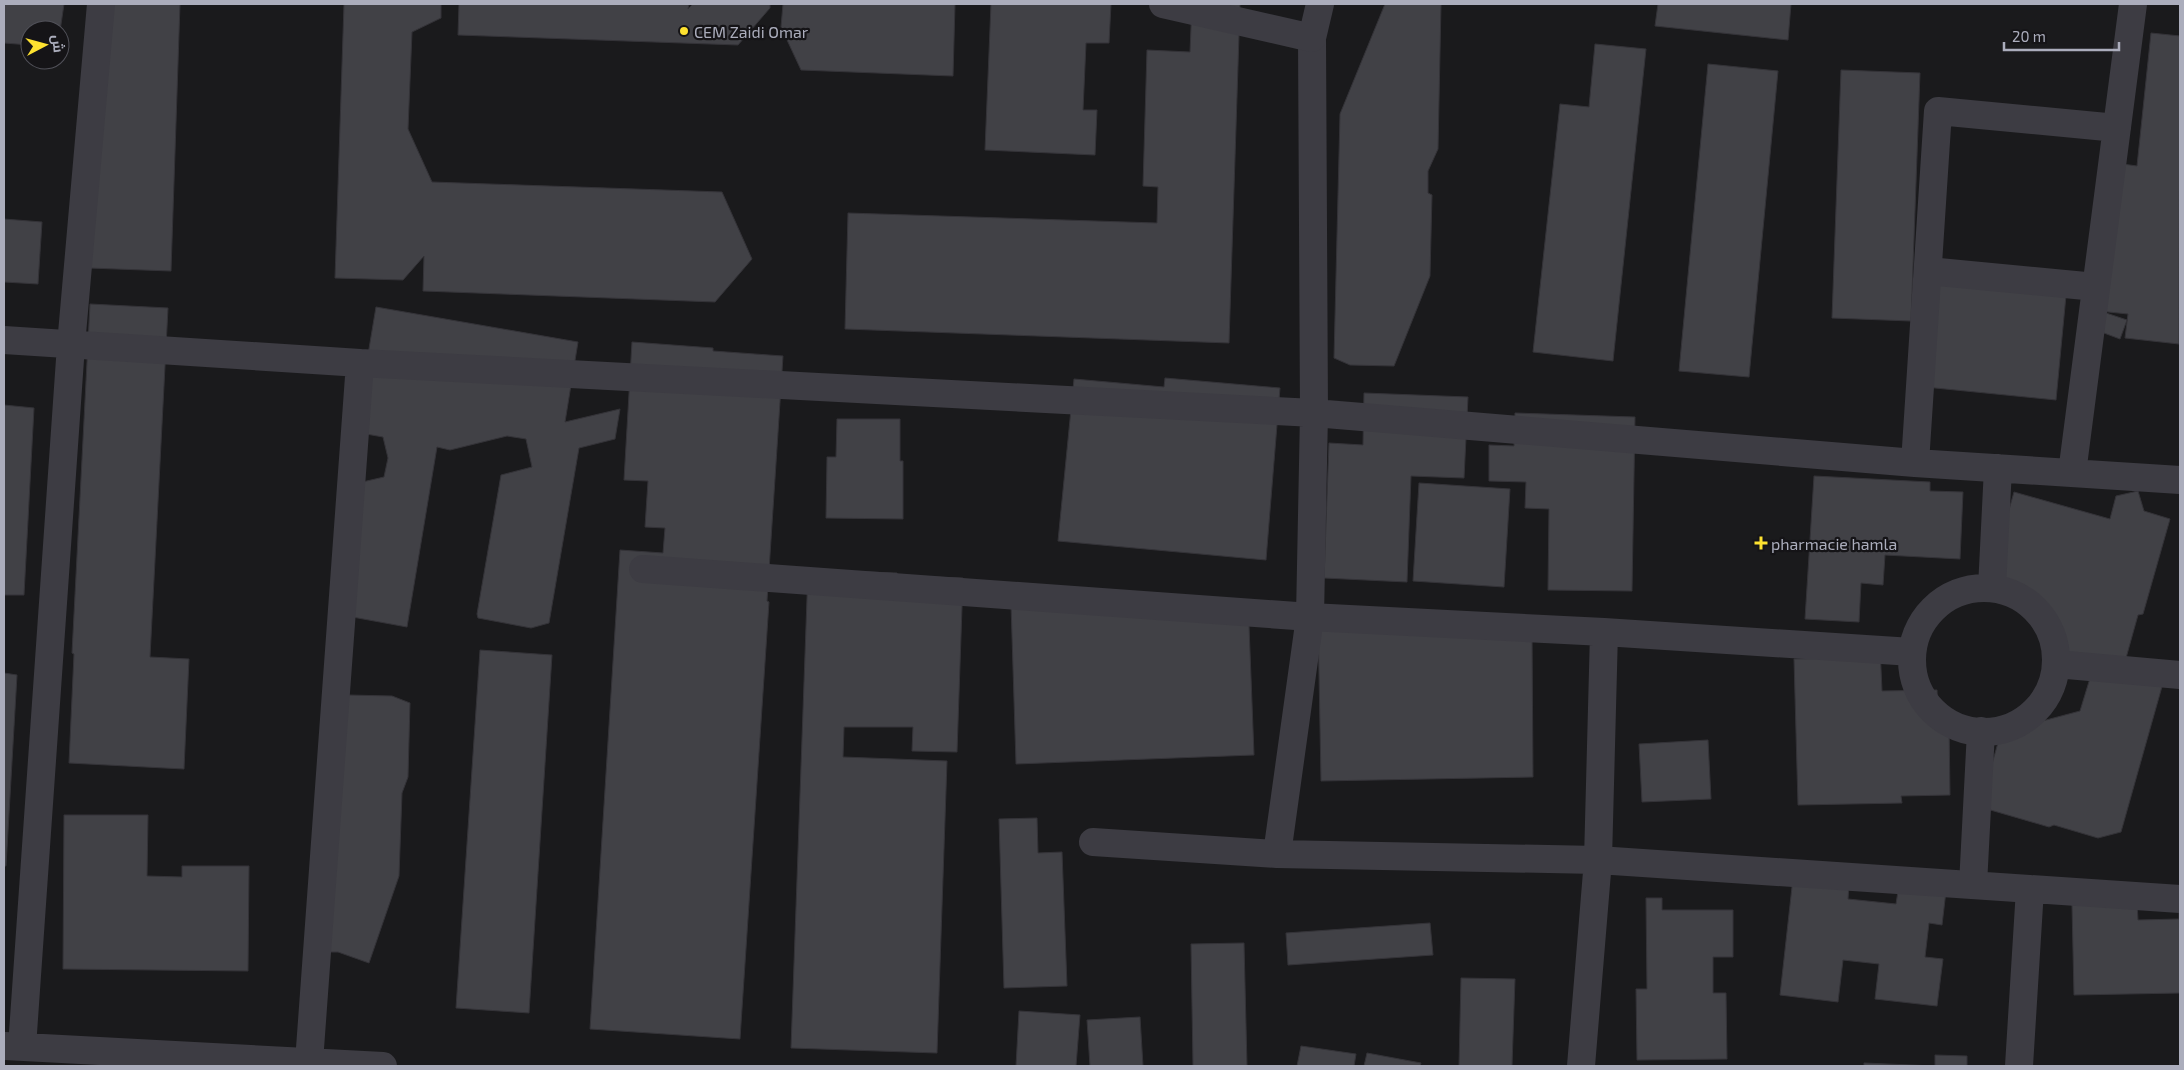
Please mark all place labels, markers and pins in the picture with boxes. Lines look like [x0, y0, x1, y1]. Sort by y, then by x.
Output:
place label: CEM Zaidi Omar [694, 22, 809, 41]
marker: CEM Zaidi Omar [678, 25, 690, 37]
place label: pharmacie hamla [1771, 534, 1897, 553]
marker: pharmacie hamla [1755, 537, 1767, 549]

